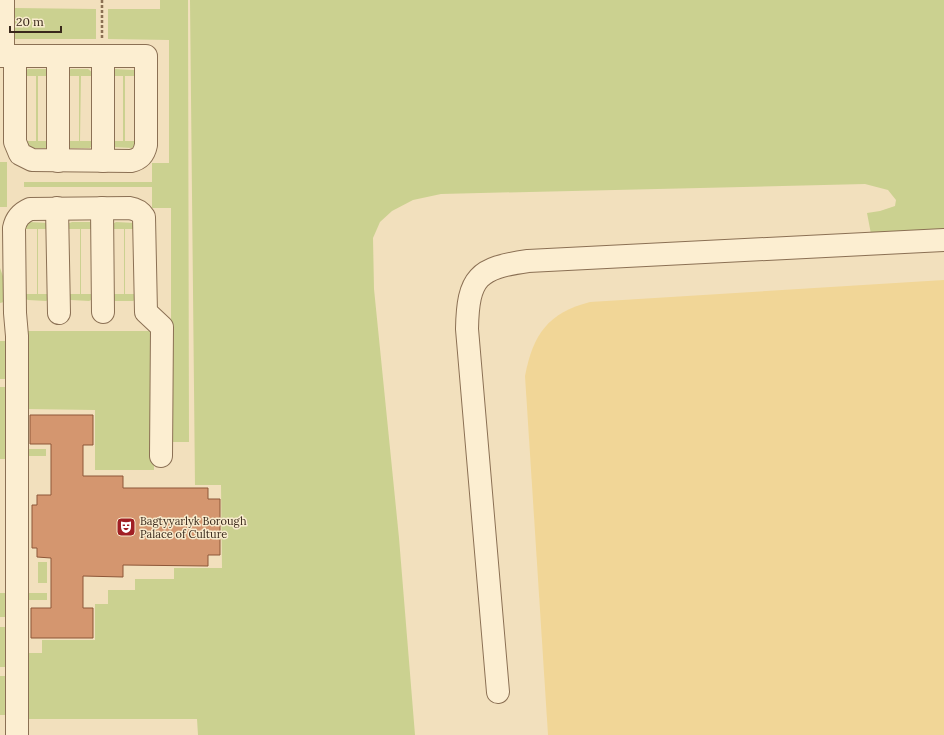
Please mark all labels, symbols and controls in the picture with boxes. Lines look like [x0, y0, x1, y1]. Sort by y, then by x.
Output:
scale bar [10, 8, 61, 34]
text: 20 m [16, 14, 44, 29]
place label: Bagtyyarlyk Borough Palace of Culture [140, 514, 247, 541]
theatre icon: Bagtyyarlyk Borough Palace of Culture [115, 516, 137, 538]

